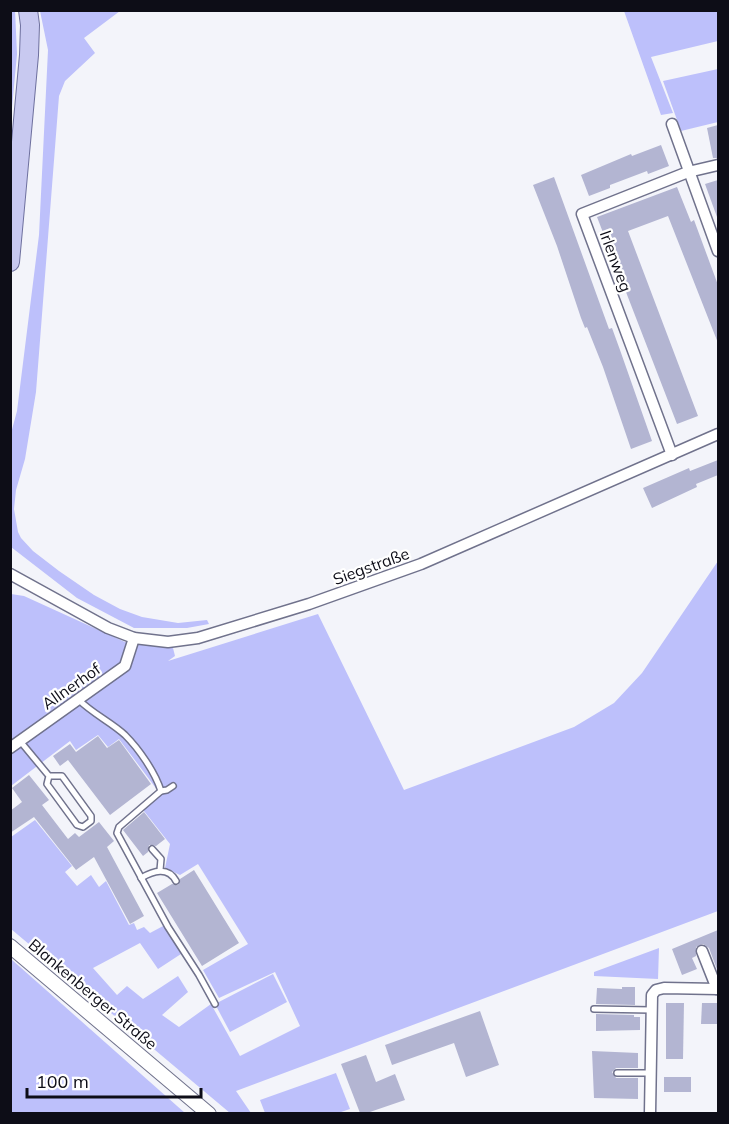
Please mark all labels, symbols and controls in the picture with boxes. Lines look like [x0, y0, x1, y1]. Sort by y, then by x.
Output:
street label: Irlenweg [596, 228, 636, 294]
street label: Siegstraße [330, 543, 412, 589]
street label: Allnerhof [38, 658, 105, 713]
street label: Blankenberger Straße [25, 934, 161, 1054]
scale bar [27, 1061, 201, 1099]
text: 100 m [36, 1070, 89, 1093]

